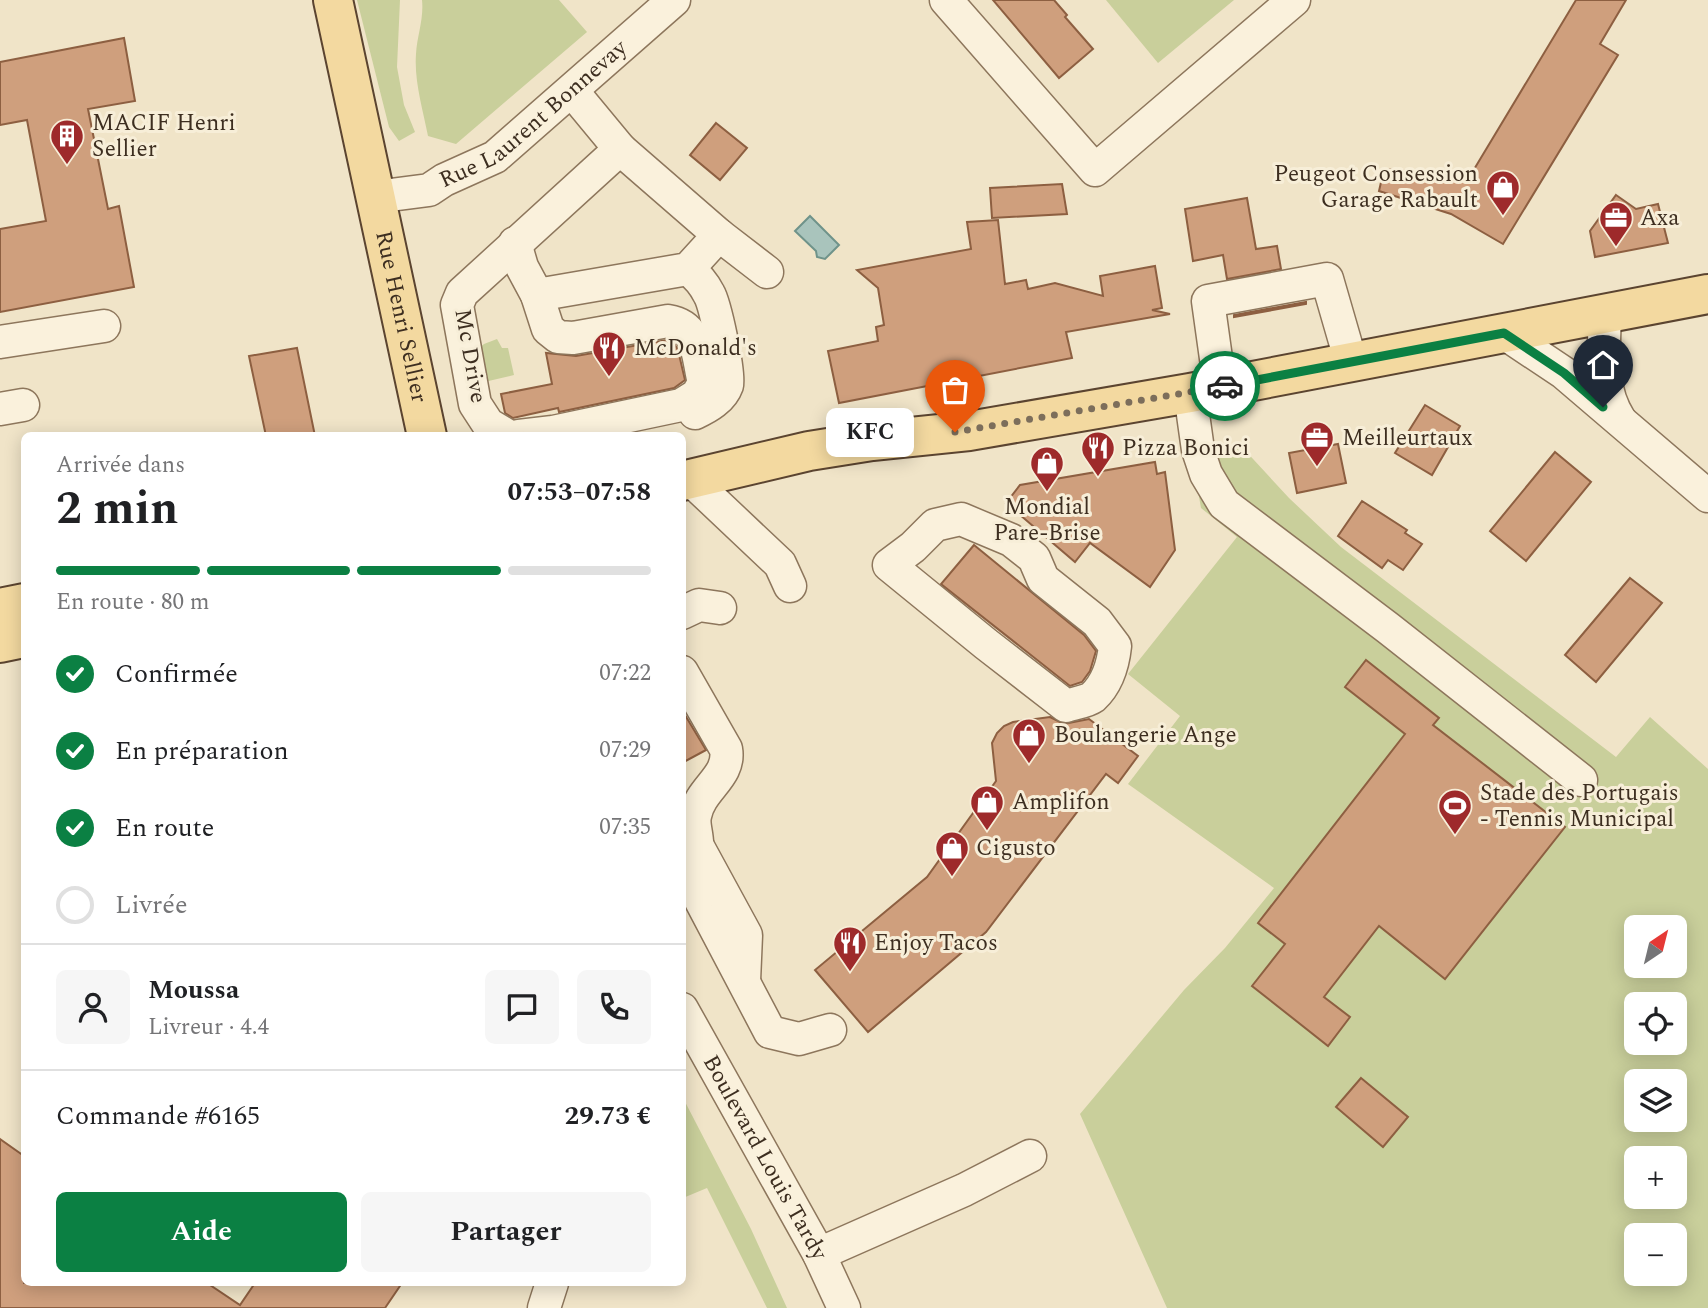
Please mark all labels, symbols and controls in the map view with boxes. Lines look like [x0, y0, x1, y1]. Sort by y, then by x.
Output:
street label: Rue Laurent Bonnevay [434, 31, 636, 197]
place label: MACIF Henri Sellier [92, 106, 236, 167]
building icon: MACIF Henri Sellier [48, 117, 86, 166]
place label: Peugeot Consession Garage Rabault [1274, 157, 1478, 218]
shop icon: Peugeot Consession Garage Rabault [1484, 168, 1522, 217]
office icon: Axa [1597, 199, 1635, 248]
place label: Axa [1640, 201, 1679, 236]
street label: Rue Henri Sellier [366, 227, 437, 406]
street label: Mc Drive [445, 306, 495, 406]
restaurant icon: McDonald's [590, 329, 628, 378]
place label: McDonald's [634, 331, 757, 366]
pin [1573, 335, 1633, 407]
icon: home [1584, 346, 1622, 384]
courier [1190, 351, 1260, 421]
pin [925, 360, 985, 432]
icon: car [1206, 367, 1244, 405]
icon: bag [936, 371, 974, 409]
callout: KFC [825, 408, 913, 457]
text: KFC [846, 415, 894, 450]
office icon: Meilleurtaux [1298, 419, 1336, 468]
place label: Meilleurtaux [1342, 421, 1473, 456]
restaurant icon: Pizza Bonici [1079, 429, 1117, 478]
place label: Pizza Bonici [1122, 431, 1250, 466]
shop icon: Mondial Pare-Brise [1028, 444, 1066, 493]
text: Arrivée dans [56, 448, 185, 483]
text: 07:53–07:58 [507, 472, 651, 512]
text: 2 min [56, 474, 178, 544]
place label: Mondial Pare-Brise [993, 490, 1101, 551]
text: En route · 80 m [56, 585, 210, 620]
text: Confirmée [115, 654, 238, 694]
icon: check [56, 655, 94, 693]
text: 07:22 [599, 656, 651, 691]
shop icon: Boulangerie Ange [1010, 716, 1048, 765]
place label: Boulangerie Ange [1054, 718, 1237, 753]
text: En préparation [115, 731, 289, 771]
icon: check [56, 732, 94, 770]
text: 07:29 [599, 733, 651, 768]
place label: Stade des Portugais - Tennis Municipal [1480, 776, 1679, 837]
shop icon: Amplifon [968, 783, 1006, 832]
place label: Amplifon [1012, 785, 1110, 820]
sports icon: Stade des Portugais - Tennis Municipal [1436, 787, 1474, 836]
text: En route [115, 808, 214, 848]
icon: check [56, 809, 94, 847]
text: 07:35 [599, 810, 651, 845]
shop icon: Cigusto [933, 829, 971, 878]
place label: Cigusto [976, 831, 1056, 866]
text: Livrée [115, 885, 188, 925]
north arrow [1624, 915, 1687, 978]
map controls [1624, 915, 1687, 1286]
restaurant icon: Enjoy Tacos [831, 924, 869, 973]
place label: Enjoy Tacos [874, 926, 998, 961]
button: person [56, 970, 130, 1044]
text: Moussa [148, 970, 239, 1010]
button: chat [485, 970, 559, 1044]
button: phone [577, 970, 651, 1044]
button: locate [1624, 992, 1687, 1055]
text: Livreur · 4.4 [148, 1010, 269, 1045]
street label: Boulevard Louis Tardy [693, 1048, 837, 1267]
button: layers [1624, 1069, 1687, 1132]
text: Commande #6165 [56, 1096, 260, 1136]
text: 29.73 € [565, 1096, 651, 1136]
button: + [1624, 1146, 1687, 1209]
button: Aide [56, 1192, 347, 1272]
button: Partager [361, 1192, 651, 1272]
button: − [1624, 1223, 1687, 1286]

